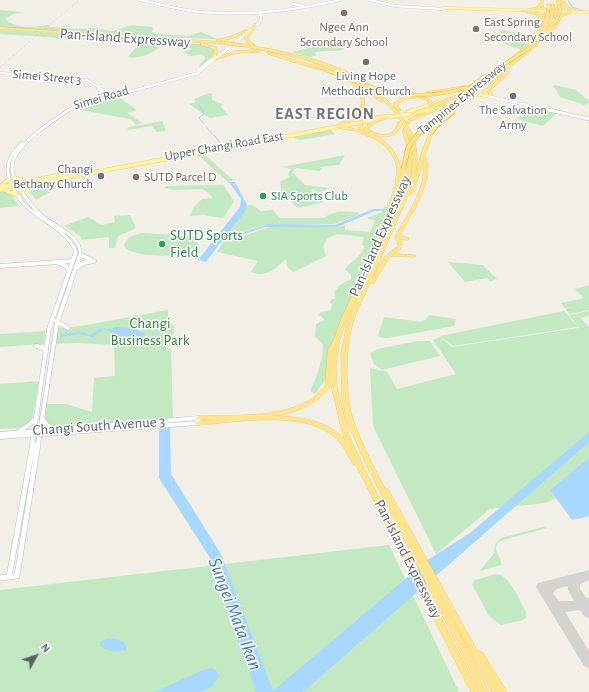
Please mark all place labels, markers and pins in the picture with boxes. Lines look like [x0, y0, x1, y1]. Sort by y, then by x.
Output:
marker: Ngee Ann Secondary School [339, 8, 349, 18]
place label: East Spring Secondary School [484, 14, 572, 45]
place label: Ngee Ann Secondary School [300, 19, 388, 50]
marker: East Spring Secondary School [471, 24, 481, 34]
marker: Living Hope Methodist Church [361, 57, 371, 67]
place label: Living Hope Methodist Church [321, 68, 411, 99]
marker: The Salvation Army [508, 91, 518, 101]
place label: The Salvation Army [479, 102, 547, 133]
place label: Changi Bethany Church [13, 161, 93, 192]
place label: SUTD Parcel D [144, 169, 216, 185]
marker: Changi Bethany Church [96, 171, 106, 181]
marker: SUTD Parcel D [131, 172, 141, 182]
place label: SIA Sports Club [271, 188, 348, 204]
marker: SIA Sports Club [258, 191, 268, 201]
place label: SUTD Sports Field [170, 226, 243, 261]
marker: SUTD Sports Field [157, 239, 167, 249]

